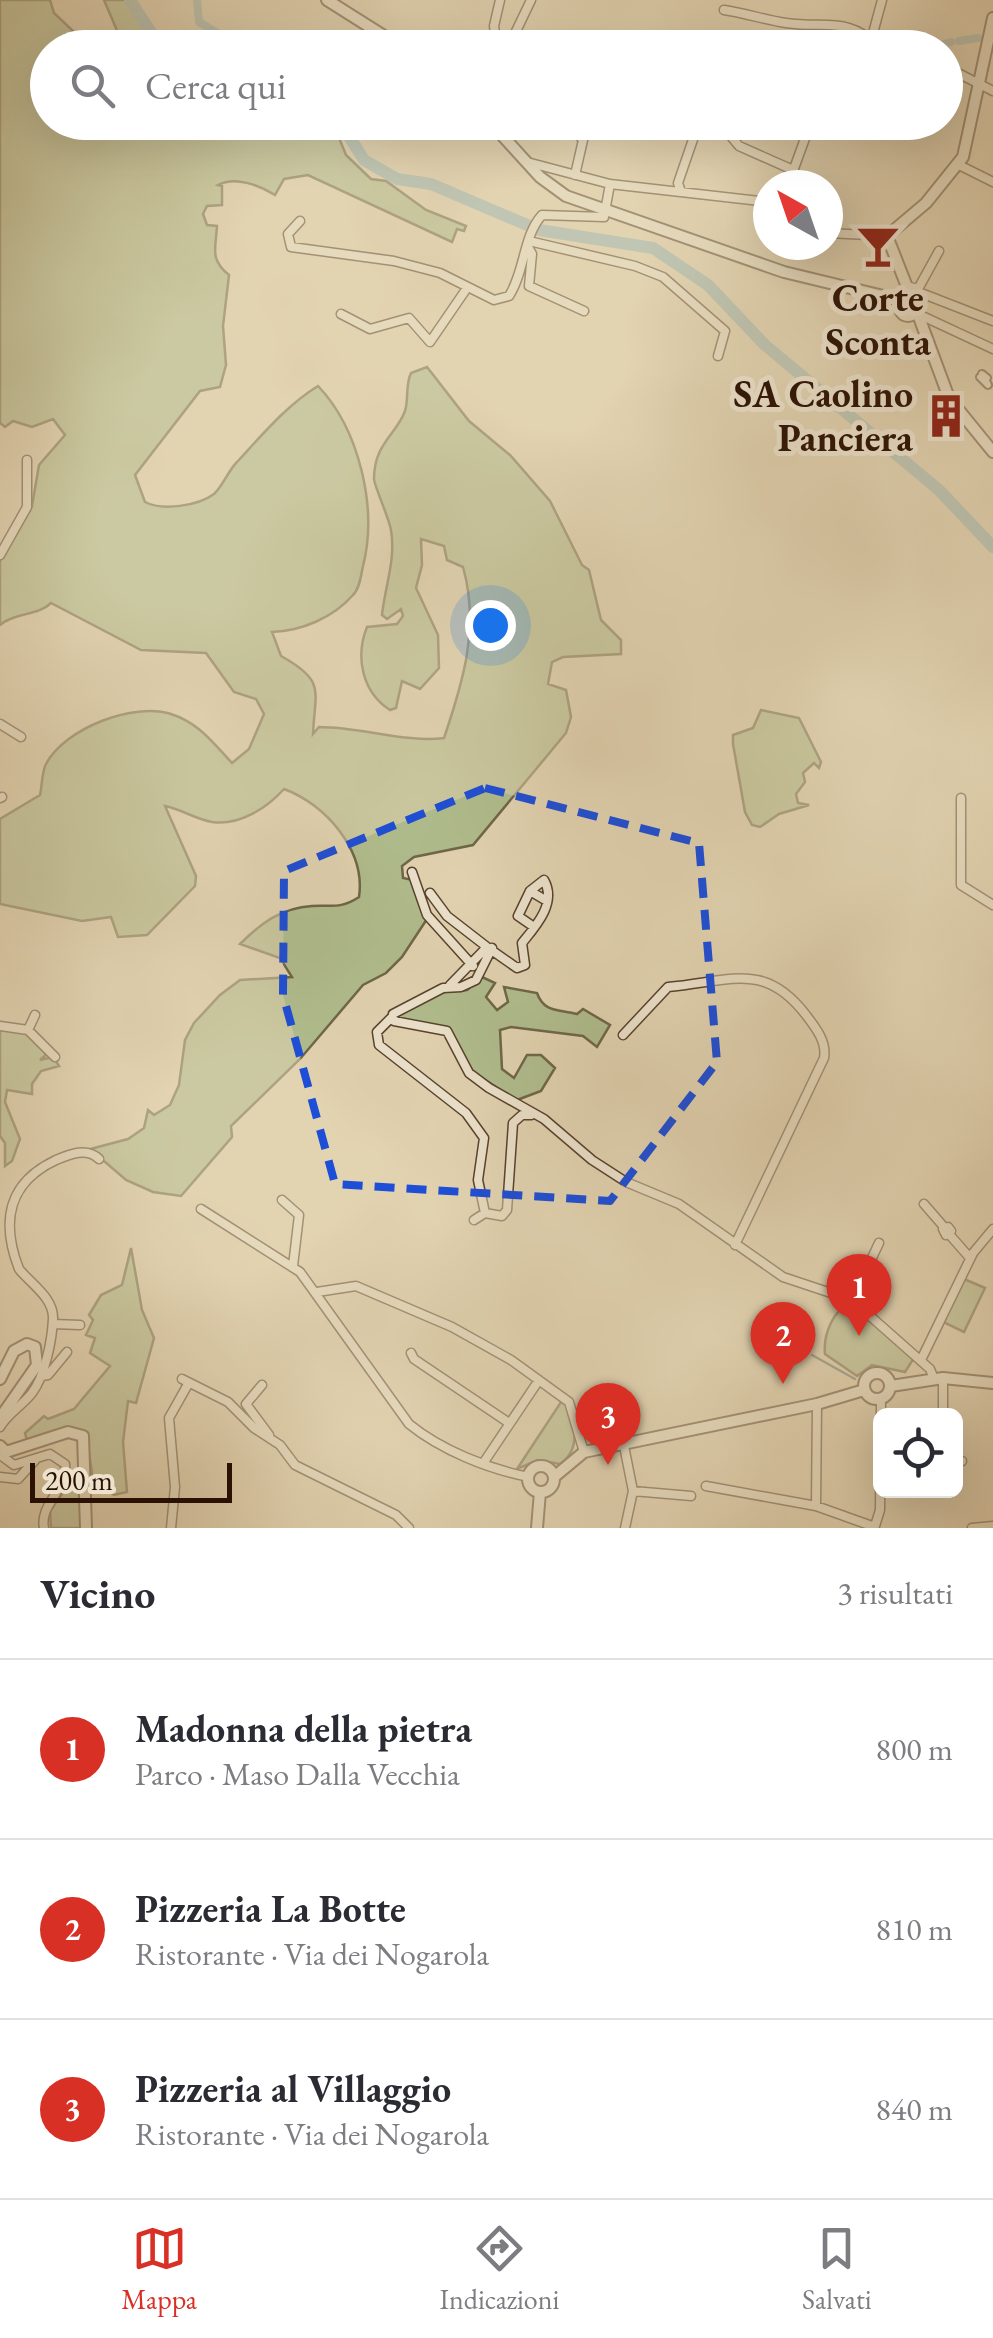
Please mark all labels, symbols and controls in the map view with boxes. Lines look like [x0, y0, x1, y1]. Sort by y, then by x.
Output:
search box [30, 30, 963, 140]
icon: search [65, 58, 120, 113]
text: Cerca qui [145, 61, 286, 110]
north arrow [753, 170, 843, 260]
bar icon: Corte Sconta [854, 222, 902, 270]
place label: Corte Sconta [825, 273, 931, 366]
place label: SA Caolino Panciera [734, 369, 913, 462]
building icon: SA Caolino Panciera [922, 392, 970, 440]
your location [465, 600, 516, 651]
pin: 1 [826, 1254, 892, 1336]
pin: 2 [750, 1302, 816, 1384]
pin: 3 [576, 1382, 640, 1465]
map controls [873, 1408, 963, 1498]
button: locate [873, 1408, 963, 1498]
scale bar [30, 1458, 232, 1502]
text: 200 m [45, 1462, 113, 1498]
text: Vicino [40, 1566, 155, 1621]
text: 3 risultati [837, 1572, 953, 1614]
text: Madonna della pietra [135, 1704, 472, 1753]
text: 1 [64, 1728, 81, 1770]
text: 800 m [876, 1728, 953, 1770]
text: Parco · Maso Dalla Vecchia [135, 1753, 460, 1795]
text: Pizzeria La Botte [135, 1884, 406, 1933]
text: 2 [64, 1908, 81, 1950]
text: 810 m [876, 1908, 953, 1950]
text: Ristorante · Via dei Nogarola [135, 1933, 489, 1975]
text: Pizzeria al Villaggio [135, 2064, 451, 2113]
text: 3 [64, 2088, 81, 2130]
text: 840 m [876, 2088, 953, 2130]
text: Ristorante · Via dei Nogarola [135, 2113, 489, 2155]
tab: Mappa [121, 2221, 197, 2317]
tab: Indicazioni [440, 2221, 559, 2317]
tab: Salvati [802, 2221, 872, 2317]

